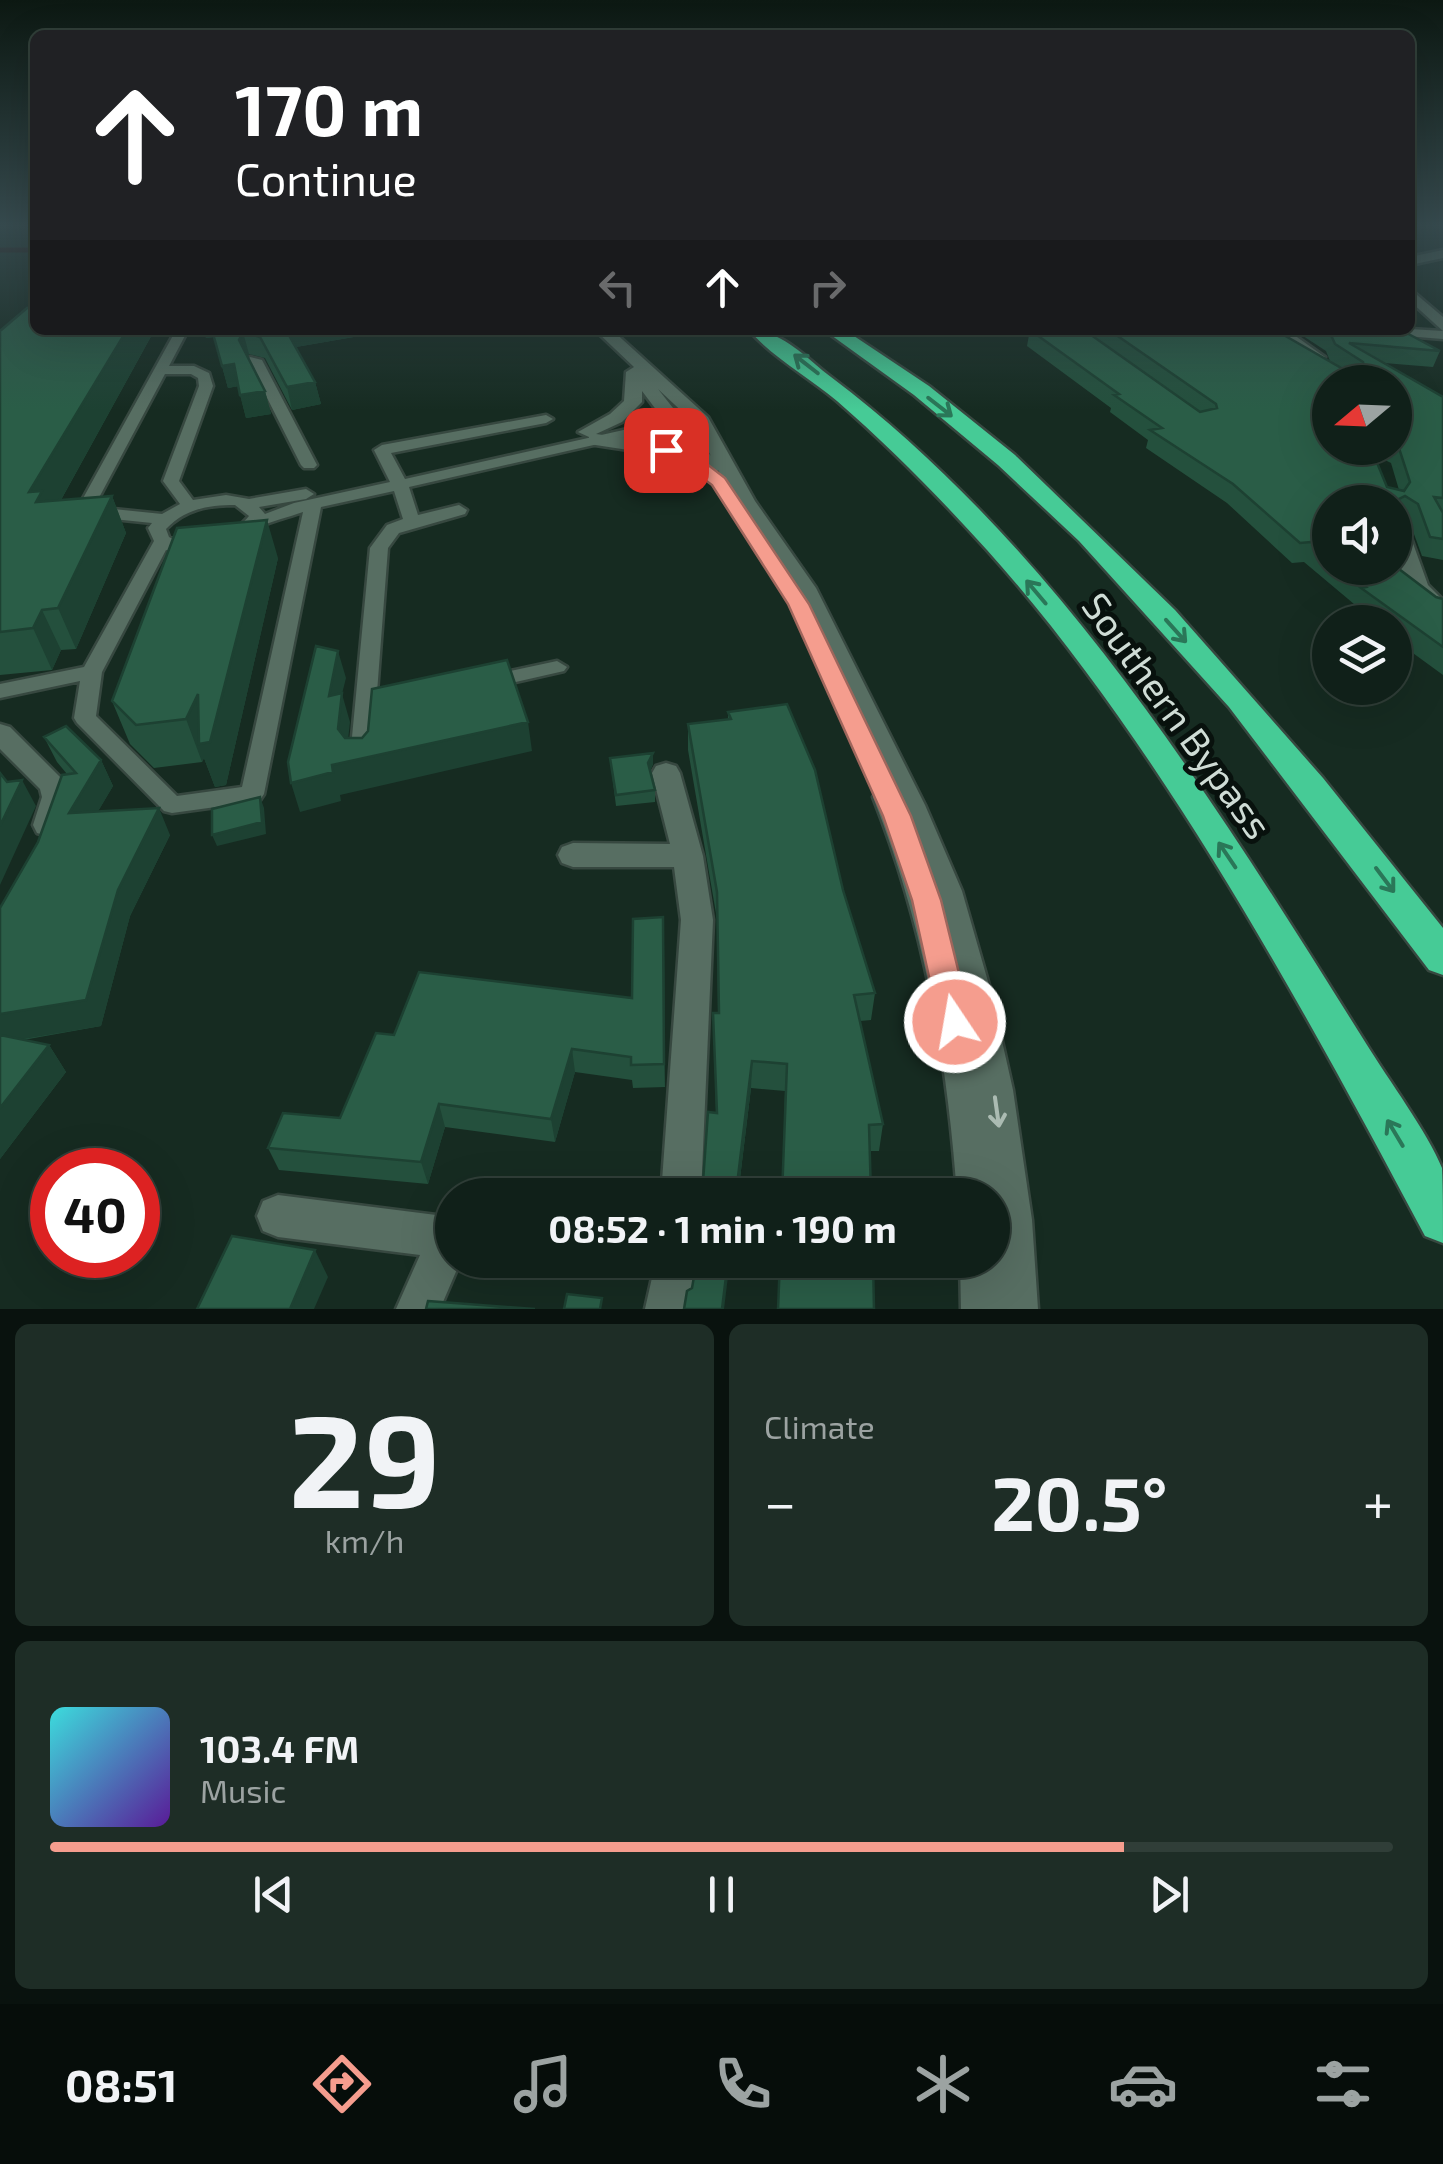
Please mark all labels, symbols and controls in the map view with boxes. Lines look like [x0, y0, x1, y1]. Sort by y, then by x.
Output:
text: 170 m [235, 66, 423, 150]
icon: ahead [70, 70, 200, 200]
text: Continue [235, 151, 417, 205]
icon: left [590, 260, 645, 315]
icon: ahead [695, 260, 750, 315]
icon: right [800, 260, 855, 315]
one-way arrow [793, 353, 819, 375]
north arrow [1312, 365, 1412, 465]
map controls [1312, 365, 1412, 705]
one-way arrow [927, 396, 953, 418]
pin [624, 408, 709, 493]
icon: arrive [639, 423, 694, 478]
button: sound [1312, 485, 1412, 585]
one-way arrow [1026, 580, 1048, 606]
street label: Southern Bypass [1073, 583, 1283, 847]
button: layers [1312, 605, 1412, 705]
one-way arrow [1164, 618, 1187, 643]
one-way arrow [1217, 842, 1238, 870]
one-way arrow [1374, 866, 1395, 893]
position arrow [903, 970, 1007, 1074]
one-way arrow [988, 1095, 1006, 1128]
one-way arrow [1385, 1119, 1405, 1148]
speed limit sign: 40 [30, 1148, 160, 1278]
text: 08:52 · 1 min · 190 m [548, 1205, 897, 1251]
text: 29 [288, 1378, 441, 1534]
text: Climate [764, 1407, 875, 1445]
text: 20.5° [991, 1456, 1168, 1546]
text: − [764, 1468, 796, 1534]
text: + [1363, 1468, 1393, 1534]
text: km/h [325, 1521, 404, 1559]
text: 103.4 FM [200, 1725, 359, 1771]
text: Music [200, 1771, 286, 1809]
icon: previous [246, 1867, 301, 1922]
icon: pause [694, 1867, 749, 1922]
icon: next [1142, 1867, 1197, 1922]
icon: directions [307, 2049, 377, 2119]
icon: music [508, 2049, 578, 2119]
icon: phone [708, 2049, 778, 2119]
icon: climate [908, 2049, 978, 2119]
icon: car [1108, 2049, 1178, 2119]
icon: filters [1308, 2049, 1378, 2119]
text: 08:51 [65, 2057, 177, 2111]

